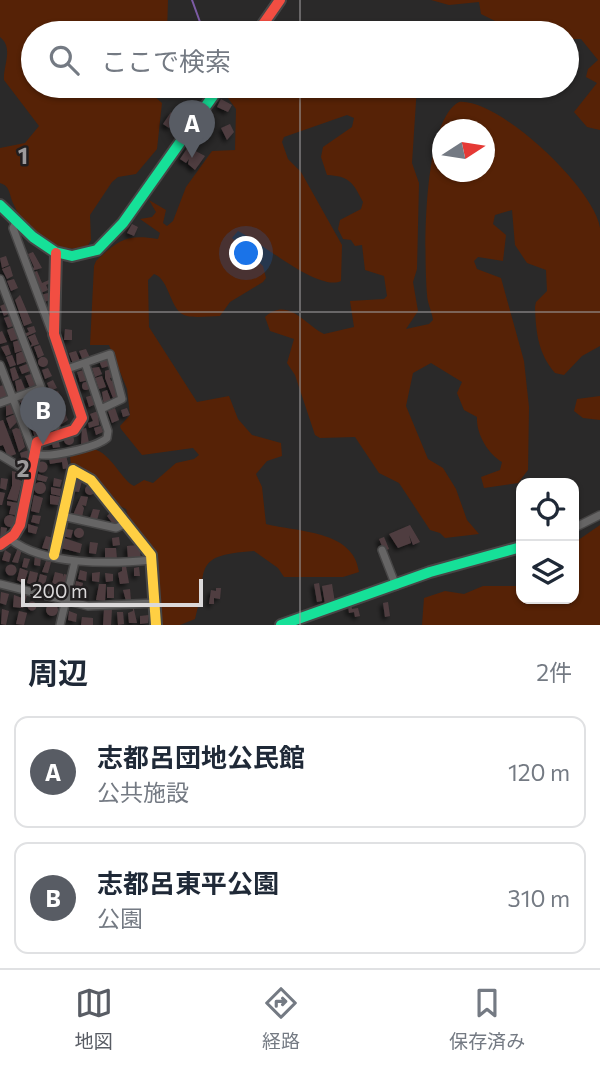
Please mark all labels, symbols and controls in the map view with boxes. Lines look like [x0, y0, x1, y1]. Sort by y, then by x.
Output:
search box [21, 21, 579, 98]
icon: search [45, 41, 83, 79]
text: ここで検索 [101, 45, 231, 76]
pin: A [169, 100, 215, 158]
north arrow [432, 119, 495, 182]
text: 1 [18, 141, 28, 169]
your location [229, 236, 263, 270]
pin: B [20, 387, 66, 445]
text: 2 [16, 454, 30, 482]
map controls [516, 478, 579, 604]
button: locate [516, 478, 579, 541]
button: layers [516, 541, 579, 604]
scale bar [21, 576, 203, 608]
text: 200 m [32, 579, 88, 602]
text: 周辺 [28, 653, 88, 690]
text: 2件 [536, 658, 572, 686]
text: 志都呂団地公民館 [97, 741, 305, 772]
text: A [45, 758, 61, 786]
text: 120 m [508, 758, 570, 786]
text: 公共施設 [97, 778, 189, 806]
text: 志都呂東平公園 [97, 867, 279, 898]
text: B [45, 884, 61, 912]
text: 310 m [508, 884, 570, 912]
text: 公園 [97, 904, 143, 932]
tab: 地図 [75, 984, 113, 1053]
tab: 経路 [262, 984, 300, 1053]
tab: 保存済み [449, 984, 525, 1053]

